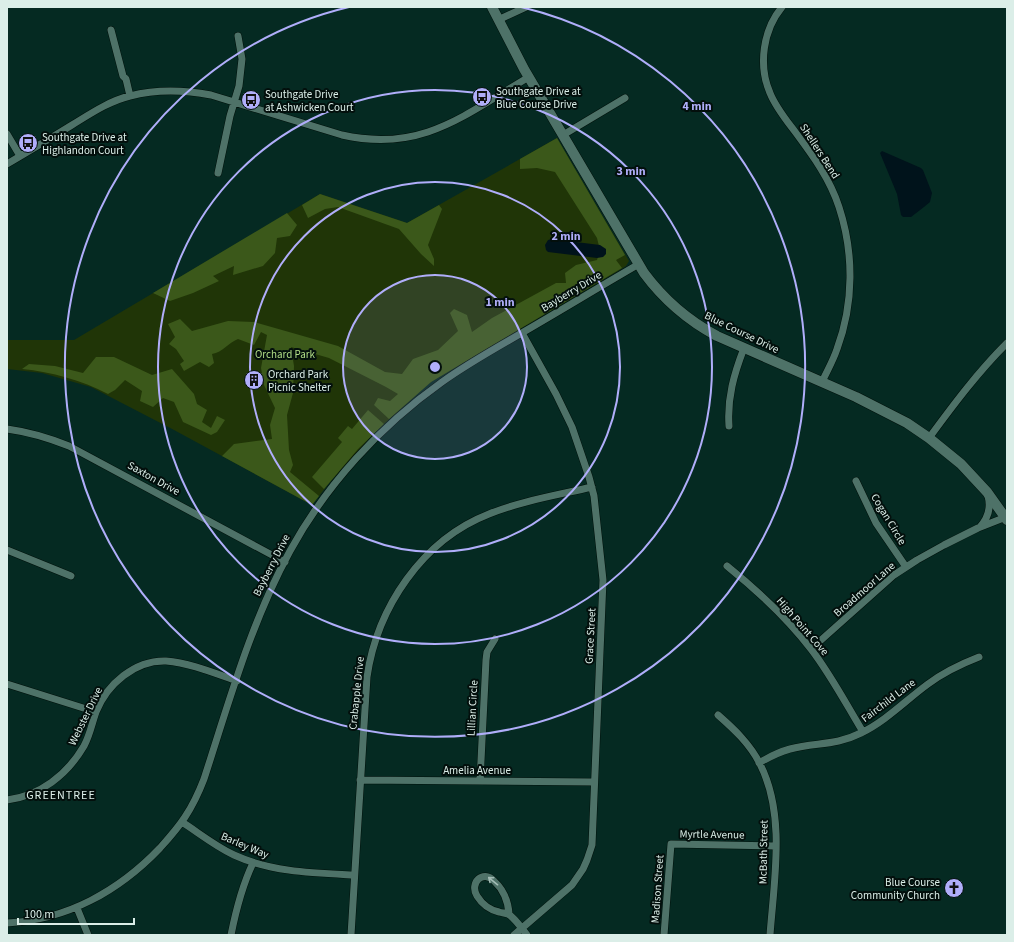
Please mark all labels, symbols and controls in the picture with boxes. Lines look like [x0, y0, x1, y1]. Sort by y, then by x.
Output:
place label: Southgate Drive at Blue Course Drive [496, 84, 581, 112]
bus stop icon: Southgate Drive at Blue Course Drive [471, 86, 493, 108]
place label: Southgate Drive at Ashwicken Court [265, 87, 354, 115]
bus stop icon: Southgate Drive at Ashwicken Court [240, 89, 262, 111]
text: 4 min [682, 98, 712, 115]
street label: Shellers Bend [796, 121, 843, 182]
place label: Southgate Drive at Highlandon Court [42, 130, 127, 158]
bus stop icon: Southgate Drive at Highlandon Court [17, 132, 39, 154]
text: 3 min [616, 163, 646, 180]
text: 2 min [551, 228, 581, 245]
street label: Bayberry Drive [538, 267, 605, 315]
text: 1 min [485, 294, 515, 311]
street label: Blue Course Drive [702, 308, 782, 357]
park label: Orchard Park [255, 347, 316, 362]
centre of rings [428, 360, 442, 374]
place label: Orchard Park Picnic Shelter [268, 367, 331, 395]
building icon: Orchard Park Picnic Shelter [243, 369, 265, 391]
street label: Saxton Drive [125, 458, 183, 499]
street label: Cogan Circle [867, 491, 910, 548]
street label: Bayberry Drive [249, 531, 294, 599]
street label: Broadmoor Lane [830, 558, 899, 620]
street label: High Point Cove [773, 594, 833, 659]
street label: Grace Street [582, 607, 599, 664]
street label: Crabapple Drive [345, 655, 368, 730]
street label: Fairchild Lane [858, 675, 919, 726]
street label: Lillian Circle [464, 679, 481, 736]
street label: Webster Drive [65, 684, 106, 748]
street label: Amelia Avenue [443, 763, 511, 778]
district label: GREENTREE [26, 787, 96, 804]
street label: McBath Street [755, 819, 772, 884]
street label: Myrtle Avenue [679, 826, 745, 843]
street label: Barley Way [219, 829, 271, 862]
street label: Madison Street [648, 854, 667, 924]
place label: Blue Course Community Church [851, 875, 941, 903]
one-way arrow [488, 876, 498, 885]
church icon: Blue Course Community Church [943, 877, 965, 899]
scale bar [18, 900, 134, 926]
text: 100 m [24, 906, 54, 923]

